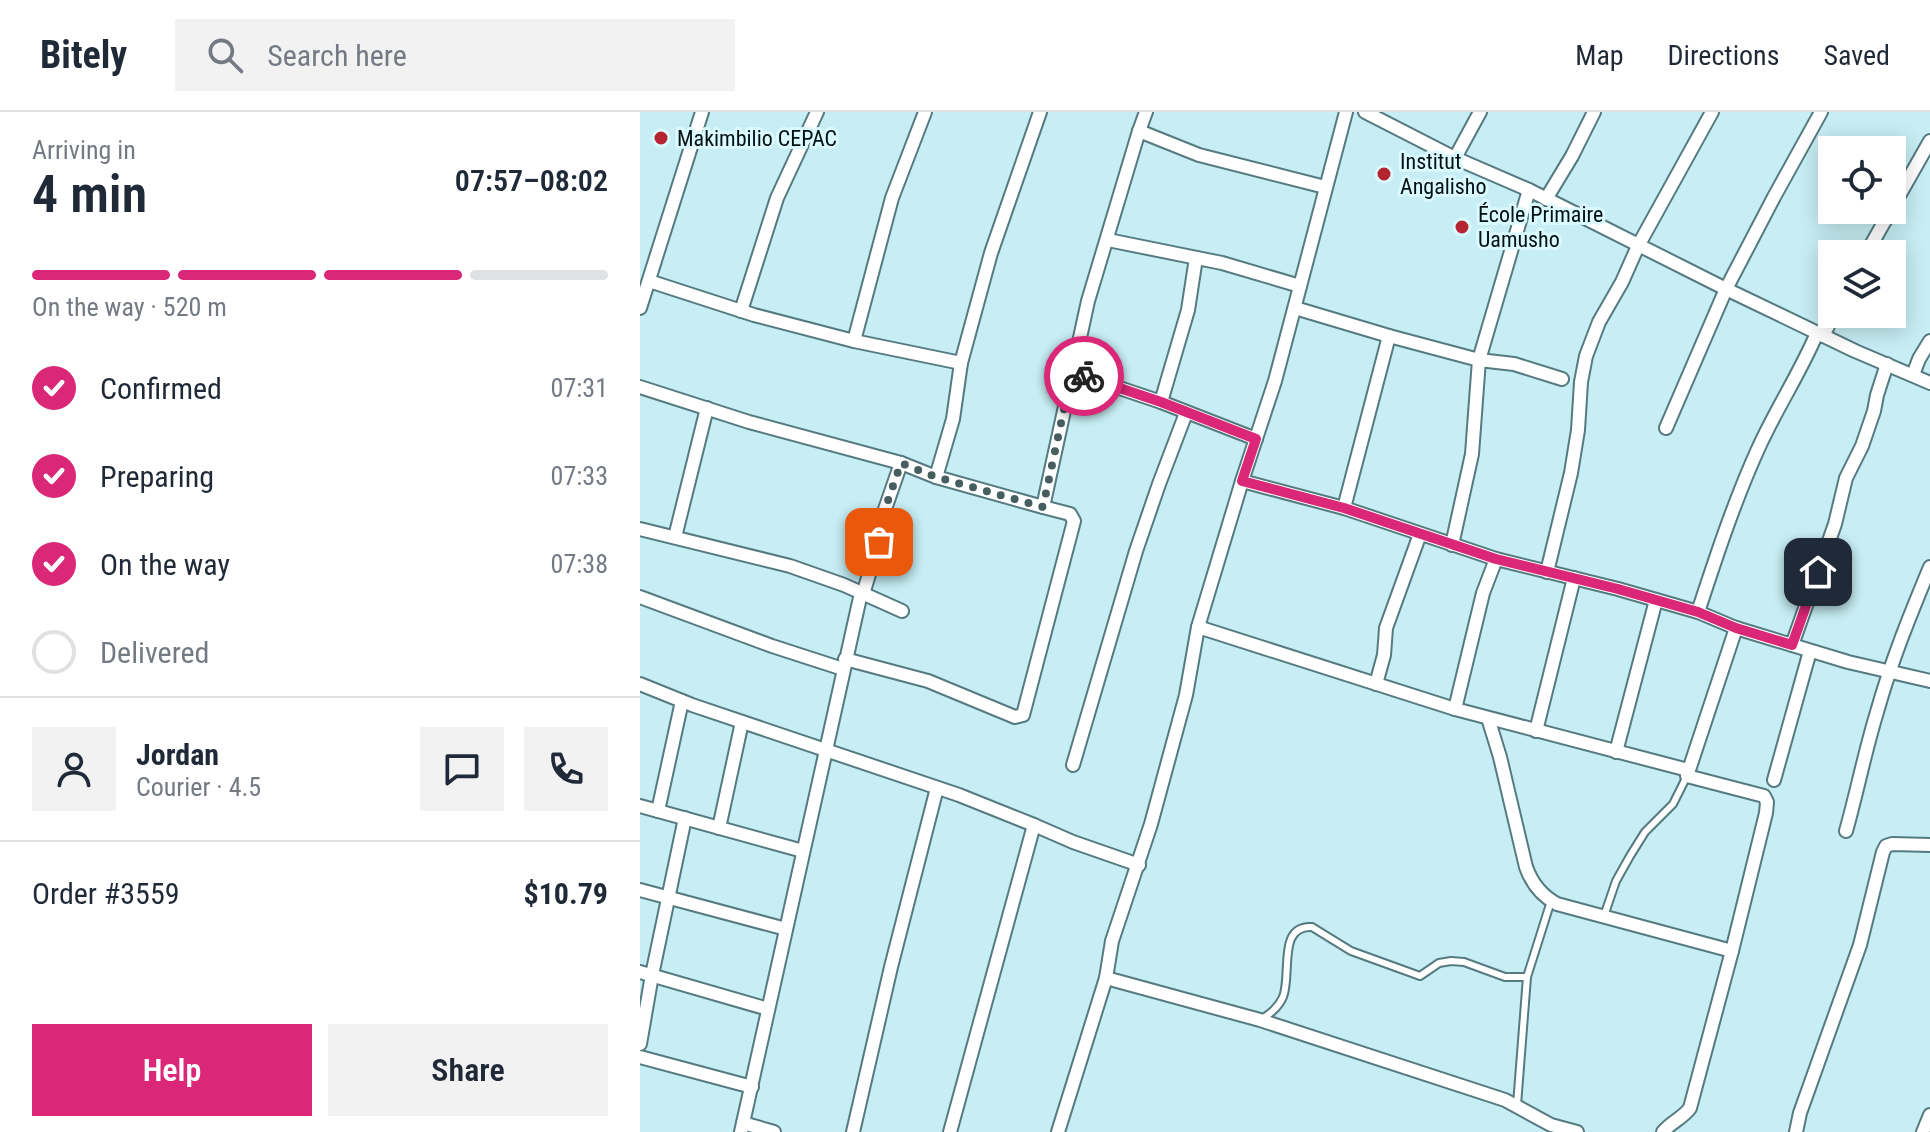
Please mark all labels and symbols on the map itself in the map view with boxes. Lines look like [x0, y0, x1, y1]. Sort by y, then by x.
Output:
place label: Makimbilio CEPAC [677, 126, 837, 151]
marker: Makimbilio CEPAC [652, 129, 670, 147]
place label: Institut Angalisho [1400, 149, 1487, 199]
marker: Institut Angalisho [1375, 165, 1393, 183]
place label: École Primaire Uamusho [1478, 202, 1603, 252]
marker: École Primaire Uamusho [1453, 218, 1471, 236]
courier [1044, 336, 1124, 416]
pin [845, 508, 913, 576]
pin [1784, 538, 1852, 606]

